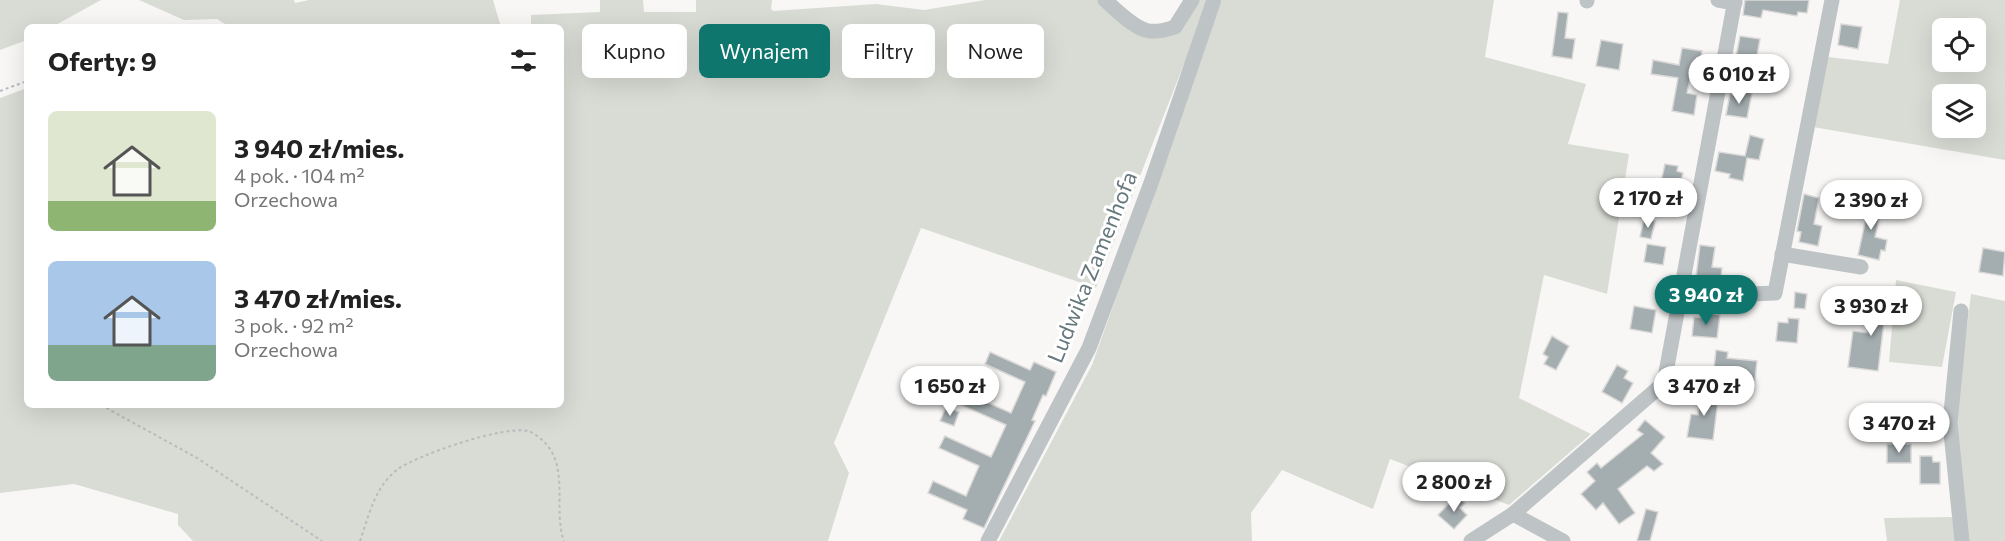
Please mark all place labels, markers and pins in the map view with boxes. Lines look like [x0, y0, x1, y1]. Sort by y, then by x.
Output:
pin: 6 010 zł [1677, 54, 1801, 105]
pin: 2 170 zł [1586, 178, 1710, 229]
pin: 2 390 zł [1809, 180, 1933, 231]
pin: 3 940 zł [1644, 275, 1768, 326]
pin: 3 930 zł [1809, 286, 1933, 337]
pin: 1 650 zł [888, 366, 1012, 417]
pin: 3 470 zł [1642, 366, 1766, 417]
pin: 3 470 zł [1837, 403, 1961, 454]
pin: 2 800 zł [1392, 462, 1516, 513]

